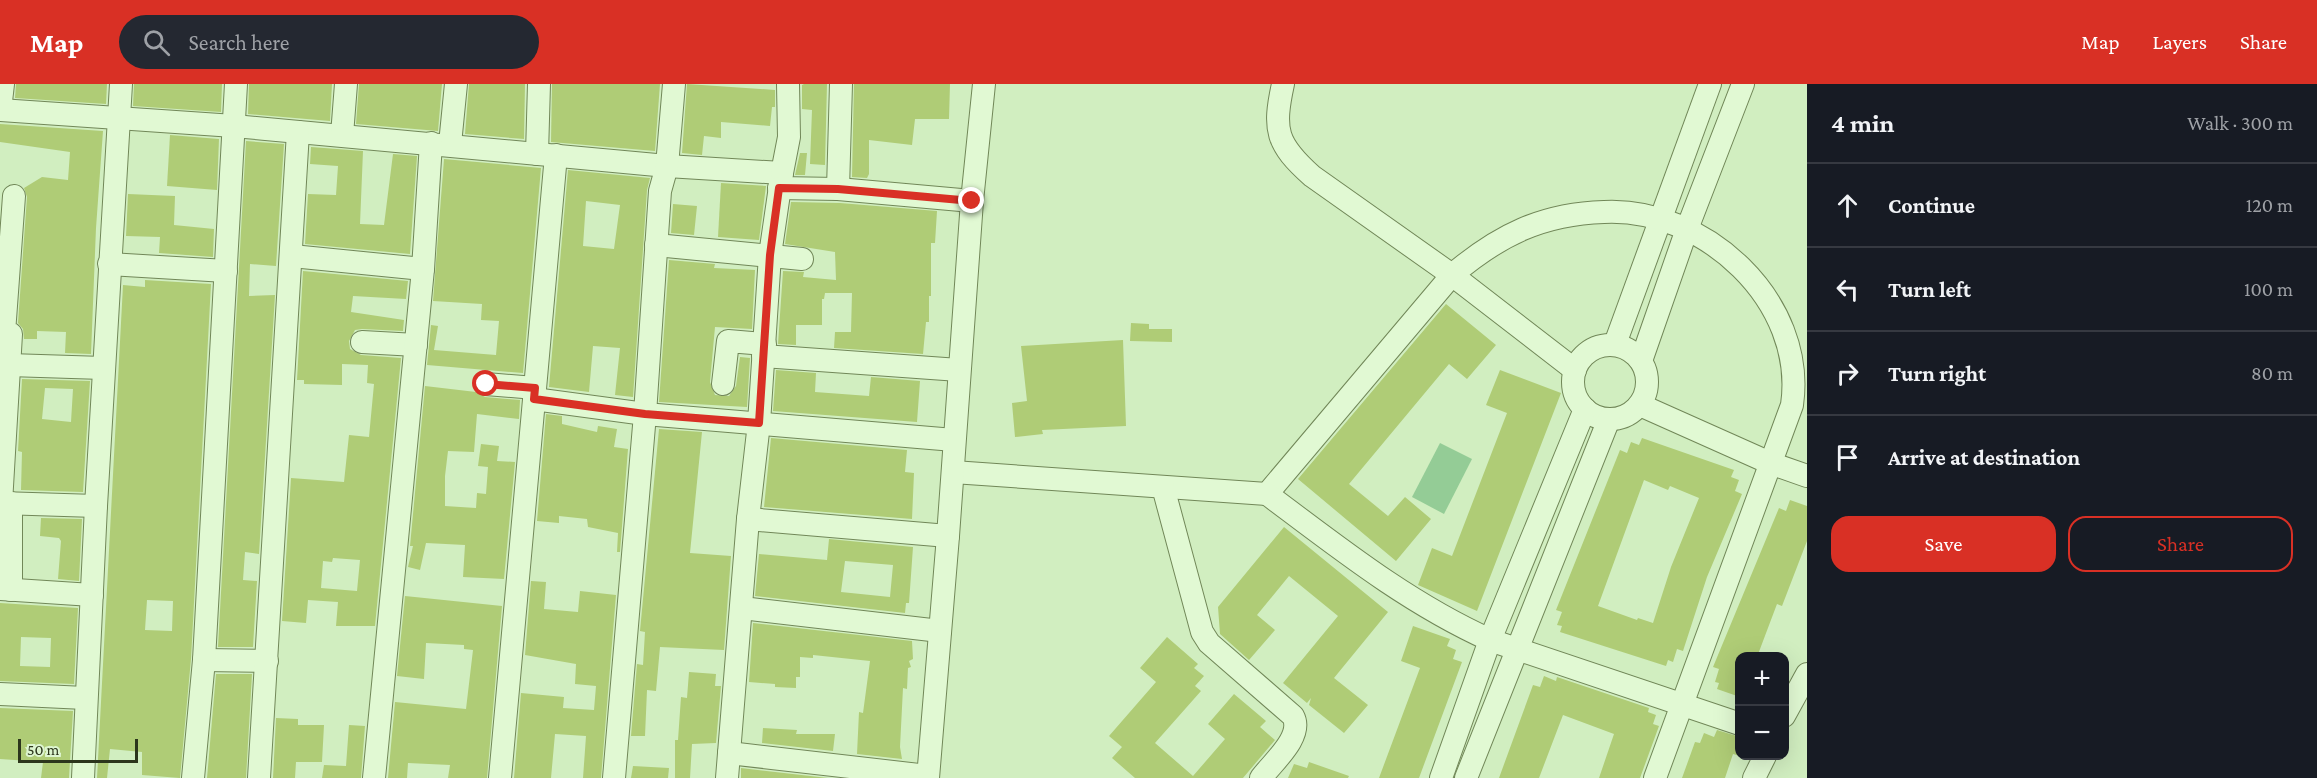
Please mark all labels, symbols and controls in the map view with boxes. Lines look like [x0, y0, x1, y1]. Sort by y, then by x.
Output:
search box [119, 15, 539, 69]
icon: search [140, 26, 173, 59]
text: Map [30, 27, 83, 58]
text: Search here [188, 30, 289, 55]
text: Map [2081, 30, 2120, 54]
text: Layers [2153, 30, 2207, 54]
text: Share [2240, 30, 2287, 54]
text: 4 min [1831, 109, 1895, 138]
text: Walk · 300 m [2187, 112, 2293, 134]
route end [958, 187, 984, 213]
icon: ahead [1831, 189, 1864, 222]
text: Continue [1888, 193, 1975, 218]
text: 120 m [2246, 194, 2293, 216]
icon: left [1831, 273, 1864, 306]
text: Turn left [1888, 277, 1971, 302]
text: 100 m [2244, 278, 2293, 300]
icon: right [1831, 357, 1864, 390]
text: Turn right [1888, 361, 1986, 386]
text: 80 m [2251, 362, 2293, 384]
route start [472, 370, 498, 396]
icon: arrive [1831, 441, 1864, 474]
text: Arrive at destination [1888, 445, 2080, 470]
button: Save [1831, 516, 2056, 572]
button: Share [2068, 516, 2293, 572]
map controls [1735, 652, 1789, 760]
button: + [1735, 652, 1789, 706]
button: − [1735, 706, 1789, 760]
scale bar [18, 736, 138, 764]
text: 50 m [27, 741, 59, 758]

